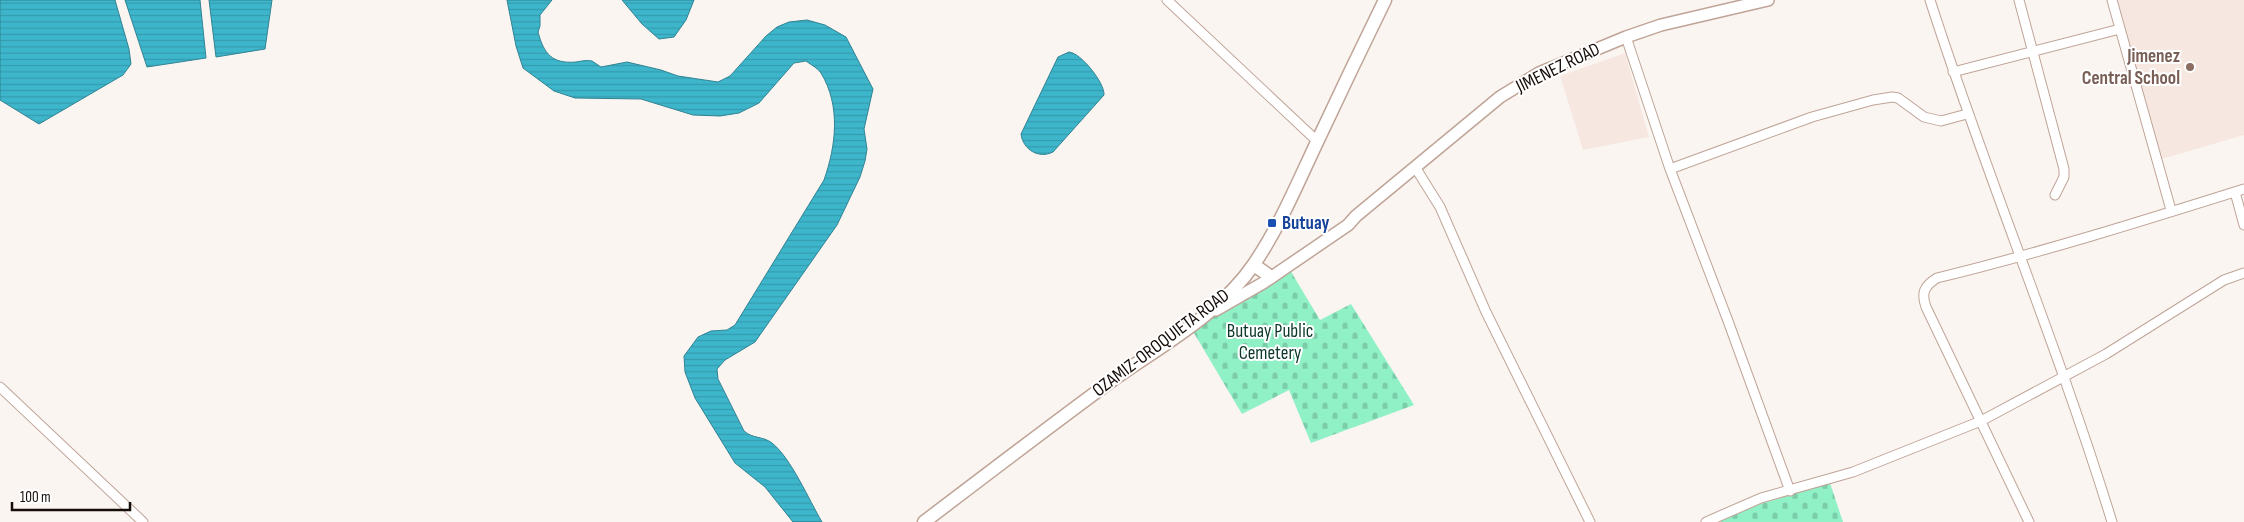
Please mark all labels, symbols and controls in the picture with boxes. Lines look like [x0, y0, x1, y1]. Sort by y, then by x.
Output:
street label: JIMENEZ ROAD [1511, 38, 1604, 99]
place label: Jimenez Central School [2082, 45, 2180, 90]
marker: Jimenez Central School [2184, 61, 2196, 73]
place label: Butuay [1282, 212, 1330, 235]
marker: Butuay [1266, 217, 1278, 229]
street label: OZAMIZ-OROQUIETA ROAD [1088, 284, 1234, 402]
park label: Butuay Public Cemetery [1227, 320, 1313, 365]
scale bar [12, 480, 130, 512]
text: 100 m [20, 488, 51, 507]

